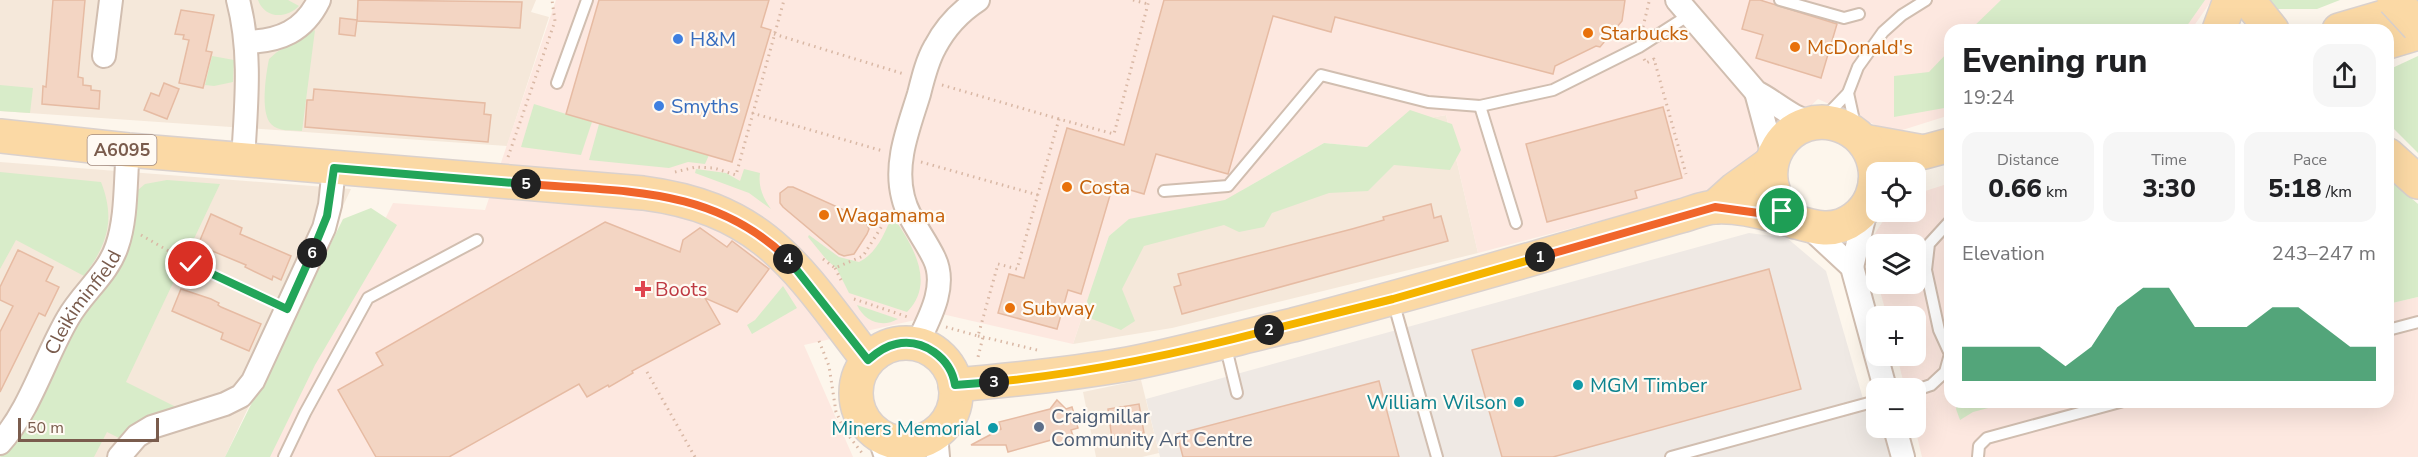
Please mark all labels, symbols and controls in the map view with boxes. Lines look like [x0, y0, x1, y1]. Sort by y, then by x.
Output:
place label: Starbucks [1600, 20, 1689, 47]
place label: H&M [690, 26, 736, 53]
marker: Starbucks [1581, 26, 1595, 40]
marker: H&M [671, 32, 685, 46]
place label: McDonald's [1807, 34, 1913, 61]
text: Evening run [1962, 39, 2147, 84]
marker: McDonald's [1788, 40, 1802, 54]
button: share [2313, 44, 2376, 107]
text: 19:24 [1962, 84, 2015, 111]
place label: Smyths [671, 93, 739, 120]
marker: Smyths [652, 99, 666, 113]
road number: A6095 [88, 135, 156, 165]
text: Distance [1997, 149, 2059, 171]
text: Time [2151, 149, 2187, 171]
text: Pace [2293, 149, 2327, 171]
map controls [1866, 162, 1926, 438]
button: locate [1866, 162, 1926, 222]
pin: 5 [511, 169, 541, 199]
text: 0.66 [1988, 171, 2042, 206]
text: 3:30 [2142, 171, 2196, 206]
text: 5:18 [2268, 171, 2322, 206]
text: 5 [521, 173, 531, 195]
place label: Costa [1079, 174, 1130, 201]
marker: Costa [1060, 180, 1074, 194]
text: km [2042, 181, 2068, 203]
text: /km [2322, 181, 2352, 203]
pin [1756, 185, 1807, 236]
icon: arrive [1765, 194, 1798, 227]
place label: Wagamama [836, 202, 945, 229]
marker: Wagamama [817, 208, 831, 222]
button: layers [1866, 234, 1926, 294]
pin [165, 238, 216, 289]
pin: 6 [297, 238, 327, 268]
text: Elevation [1962, 240, 2045, 267]
text: 243–247 m [2272, 240, 2376, 267]
text: 6 [307, 242, 317, 264]
pin: 1 [1525, 242, 1555, 272]
pin: 4 [773, 244, 803, 274]
street label: Cleikiminfield [38, 245, 127, 359]
text: 1 [1535, 246, 1545, 268]
icon: check [174, 247, 207, 280]
text: 4 [783, 248, 793, 270]
place label: Boots [655, 276, 707, 303]
marker: Boots [636, 282, 650, 296]
place label: Subway [1022, 295, 1095, 322]
marker: Subway [1003, 301, 1017, 315]
button: + [1866, 306, 1926, 366]
pin: 2 [1254, 315, 1284, 345]
text: 2 [1264, 319, 1274, 341]
pin: 3 [979, 367, 1009, 397]
text: 3 [989, 371, 999, 393]
place label: MGM Timber [1590, 372, 1707, 399]
marker: MGM Timber [1571, 378, 1585, 392]
button: − [1866, 378, 1926, 438]
place label: William Wilson [1366, 389, 1507, 416]
marker: William Wilson [1512, 395, 1526, 409]
place label: Craigmillar Community Art Centre [1051, 403, 1253, 453]
scale bar [18, 415, 159, 442]
place label: Miners Memorial [831, 415, 981, 442]
text: 50 m [27, 417, 64, 439]
marker: Craigmillar Community Art Centre [1032, 420, 1046, 434]
marker: Miners Memorial [986, 421, 1000, 435]

